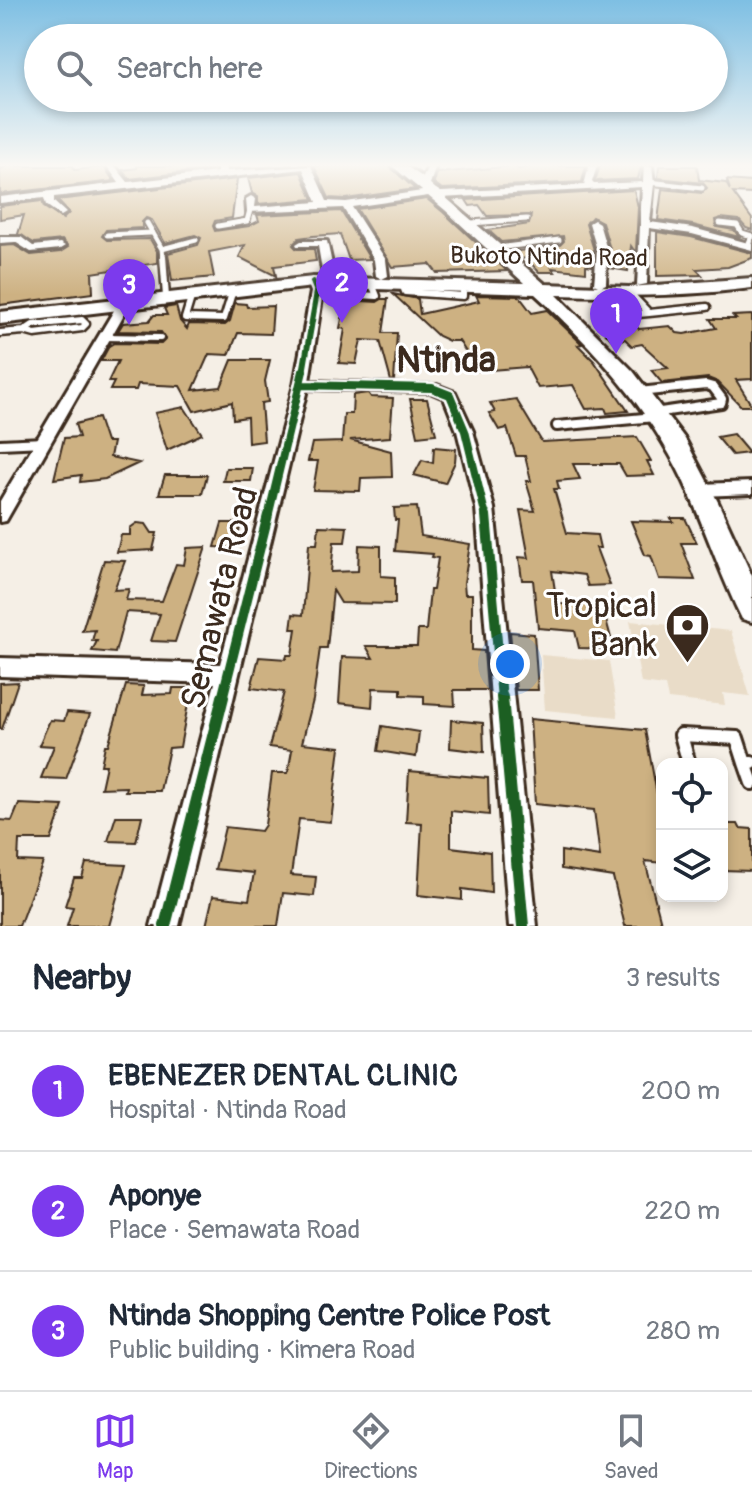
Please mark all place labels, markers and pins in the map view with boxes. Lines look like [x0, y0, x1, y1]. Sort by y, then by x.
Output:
pin: 2 [316, 257, 368, 323]
pin: 3 [103, 259, 155, 325]
pin: 1 [590, 288, 642, 354]
place label: Tropical Bank [546, 585, 657, 667]
bank icon: Tropical Bank [664, 602, 712, 665]

